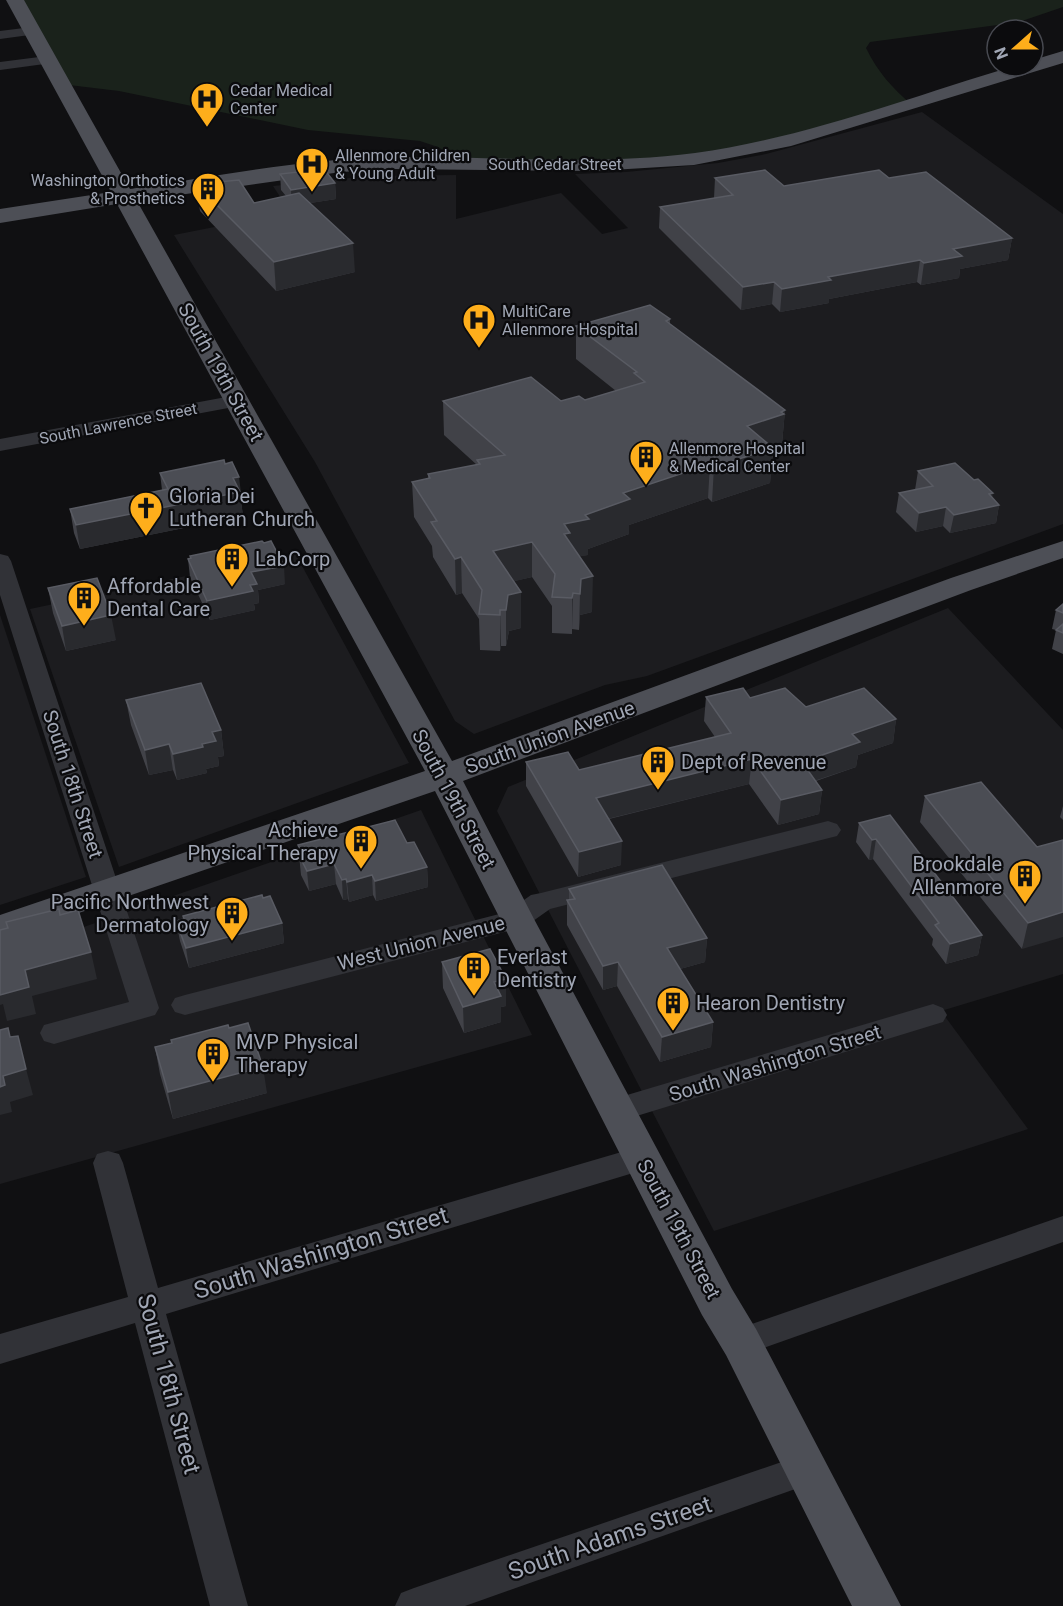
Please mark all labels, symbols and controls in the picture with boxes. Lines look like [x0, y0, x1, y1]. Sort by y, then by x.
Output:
north arrow [985, 18, 1045, 78]
text: N [991, 45, 1012, 62]
hospital icon: Cedar Medical Center [189, 81, 225, 128]
place label: Cedar Medical Center [230, 81, 332, 118]
hospital icon: Allenmore Children & Young Adult [294, 146, 330, 193]
place label: Allenmore Children & Young Adult [335, 146, 470, 183]
street label: South Cedar Street [488, 155, 622, 174]
place label: Washington Orthotics & Prosthetics [31, 171, 185, 208]
building icon: Washington Orthotics & Prosthetics [190, 171, 226, 218]
street label: South 19th Street [173, 299, 269, 445]
hospital icon: MultiCare Allenmore Hospital [461, 302, 497, 349]
place label: MultiCare Allenmore Hospital [502, 302, 638, 339]
street label: South Lawrence Street [38, 399, 199, 448]
building icon: Allenmore Hospital & Medical Center [628, 439, 664, 486]
place label: Allenmore Hospital & Medical Center [669, 439, 805, 476]
place label: Gloria Dei Lutheran Church [169, 484, 315, 531]
church icon: Gloria Dei Lutheran Church [128, 490, 164, 537]
building icon: LabCorp [214, 541, 250, 588]
place label: LabCorp [255, 547, 330, 571]
place label: Affordable Dental Care [107, 574, 210, 621]
building icon: Affordable Dental Care [66, 580, 102, 627]
street label: South Union Avenue [462, 695, 638, 779]
street label: South 18th Street [38, 707, 108, 861]
street label: South 19th Street [407, 725, 501, 873]
building icon: Dept of Revenue [640, 744, 676, 791]
place label: Dept of Revenue [681, 750, 826, 774]
place label: Achieve Physical Therapy [188, 818, 339, 865]
building icon: Achieve Physical Therapy [343, 823, 379, 870]
place label: Brookdale Allenmore [911, 852, 1002, 899]
building icon: Brookdale Allenmore [1007, 858, 1043, 905]
place label: Pacific Northwest Dermatology [51, 890, 210, 937]
building icon: Pacific Northwest Dermatology [214, 895, 250, 942]
street label: West Union Avenue [335, 911, 507, 975]
place label: Everlast Dentistry [497, 945, 577, 992]
building icon: Everlast Dentistry [456, 950, 492, 997]
building icon: Hearon Dentistry [655, 985, 691, 1032]
place label: Hearon Dentistry [696, 991, 846, 1015]
street label: South Washington Street [666, 1019, 884, 1107]
place label: MVP Physical Therapy [236, 1030, 358, 1077]
building icon: MVP Physical Therapy [195, 1036, 231, 1083]
street label: South 19th Street [632, 1155, 726, 1303]
street label: South Washington Street [191, 1201, 452, 1305]
street label: South 18th Street [131, 1291, 207, 1477]
street label: South Adams Street [505, 1490, 715, 1586]

